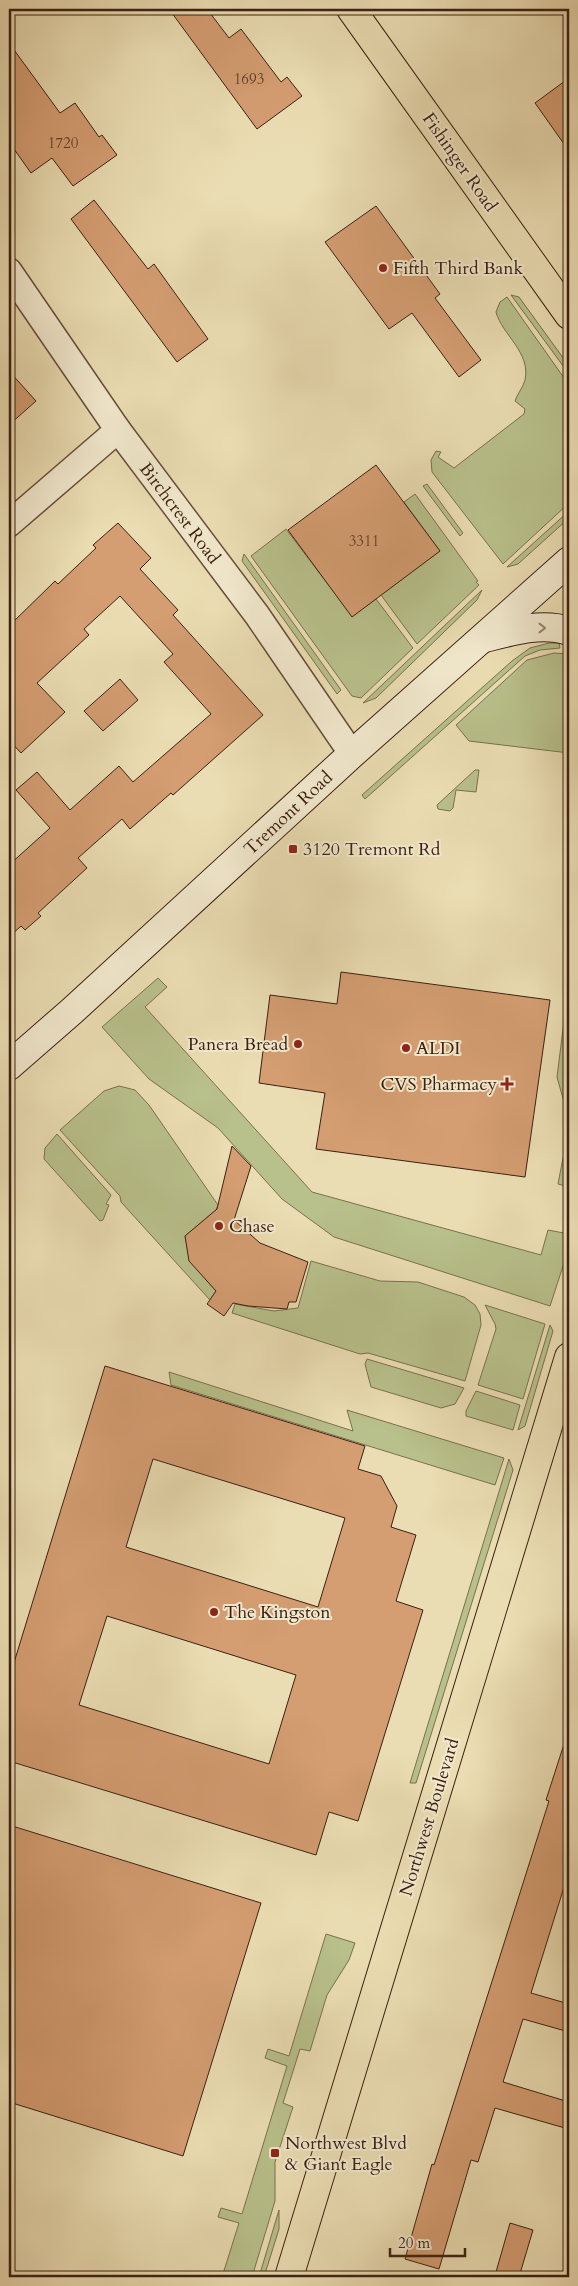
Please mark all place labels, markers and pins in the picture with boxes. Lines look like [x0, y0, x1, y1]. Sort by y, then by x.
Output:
place label: Fifth Third Bank [393, 256, 524, 281]
marker: Fifth Third Bank [377, 262, 389, 274]
place label: 3120 Tremont Rd [303, 837, 441, 862]
marker: 3120 Tremont Rd [287, 843, 299, 855]
place label: Panera Bread [188, 1032, 288, 1057]
place label: ALDI [416, 1036, 460, 1061]
marker: Panera Bread [292, 1038, 304, 1050]
marker: ALDI [400, 1042, 412, 1054]
place label: CVS Pharmacy [381, 1072, 497, 1097]
marker: CVS Pharmacy [501, 1078, 513, 1090]
place label: Chase [229, 1214, 275, 1239]
marker: Chase [213, 1220, 225, 1232]
place label: The Kingston [224, 1600, 331, 1625]
marker: The Kingston [208, 1606, 220, 1618]
place label: Northwest Blvd & Giant Eagle [285, 2131, 407, 2177]
marker: Northwest Blvd & Giant Eagle [269, 2147, 281, 2159]

